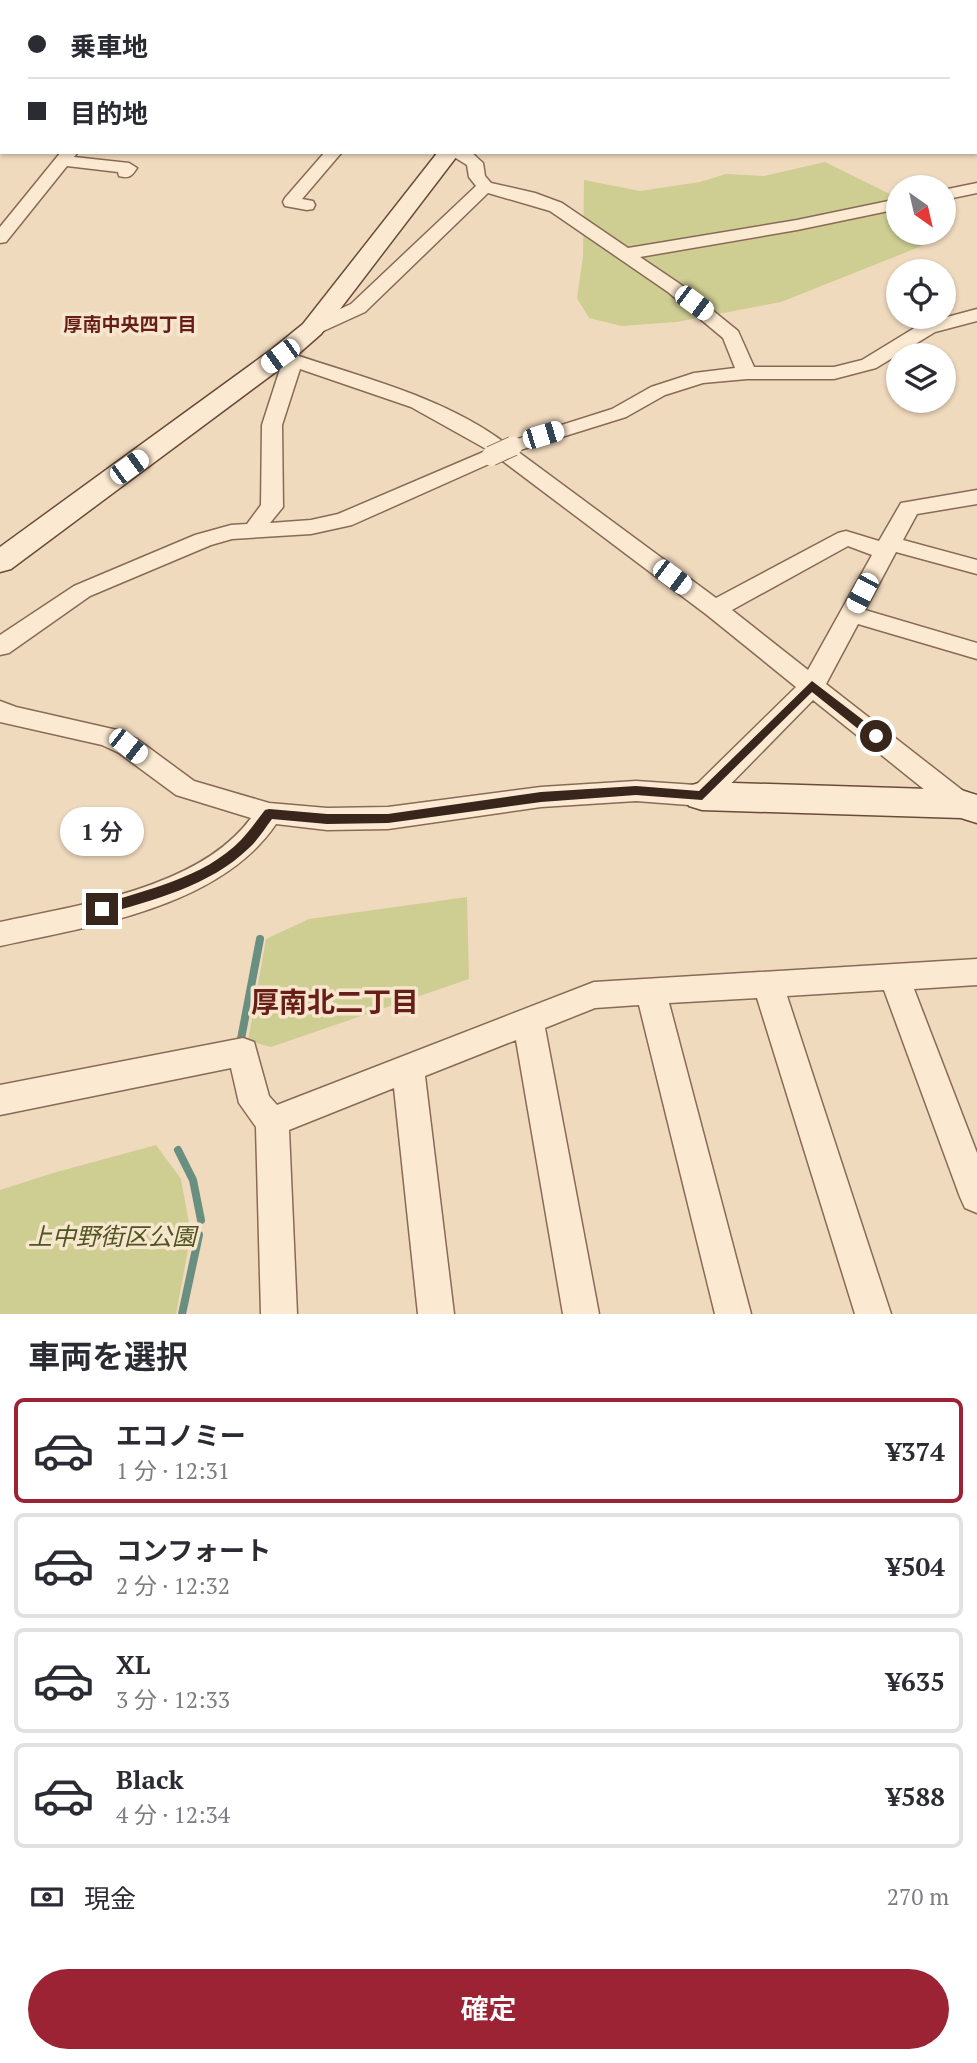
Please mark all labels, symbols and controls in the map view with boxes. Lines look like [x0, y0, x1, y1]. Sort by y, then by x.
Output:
text: 乗車地 [70, 29, 148, 63]
text: 目的地 [70, 96, 148, 130]
north arrow [886, 175, 956, 245]
map controls [886, 175, 956, 413]
button: locate [886, 259, 956, 329]
car [671, 282, 718, 324]
district label: 厚南中央四丁目 [63, 311, 197, 336]
car [257, 335, 304, 377]
button: layers [886, 343, 956, 413]
car [520, 419, 567, 451]
car [106, 446, 153, 488]
car [649, 556, 696, 598]
car [843, 570, 882, 616]
route start [860, 720, 892, 752]
car [105, 725, 152, 767]
callout: 1 分 [60, 808, 144, 856]
text: 1 分 [81, 816, 123, 847]
route end [86, 893, 118, 925]
district label: 厚南北二丁目 [251, 983, 419, 1020]
park label: 上中野街区公園 [28, 1220, 199, 1252]
text: 車両を選択 [28, 1335, 188, 1377]
text: エコノミー [116, 1418, 246, 1452]
icon: car [32, 1419, 95, 1482]
text: ¥374 [886, 1434, 945, 1468]
text: 1 分 · 12:31 [116, 1455, 230, 1486]
text: コンフォート [116, 1533, 271, 1567]
icon: car [32, 1534, 95, 1597]
text: ¥504 [886, 1549, 945, 1583]
text: 2 分 · 12:32 [116, 1570, 230, 1601]
text: XL [116, 1647, 150, 1681]
icon: car [32, 1649, 95, 1712]
text: ¥635 [886, 1664, 945, 1698]
text: 3 分 · 12:33 [116, 1684, 230, 1715]
text: Black [116, 1762, 184, 1796]
icon: car [32, 1764, 95, 1827]
text: ¥588 [886, 1779, 945, 1813]
text: 4 分 · 12:34 [116, 1799, 230, 1830]
icon: cash [28, 1878, 66, 1916]
text: 現金 [84, 1881, 136, 1915]
text: 270 m [887, 1881, 949, 1912]
button: 確定 [28, 1969, 949, 2049]

